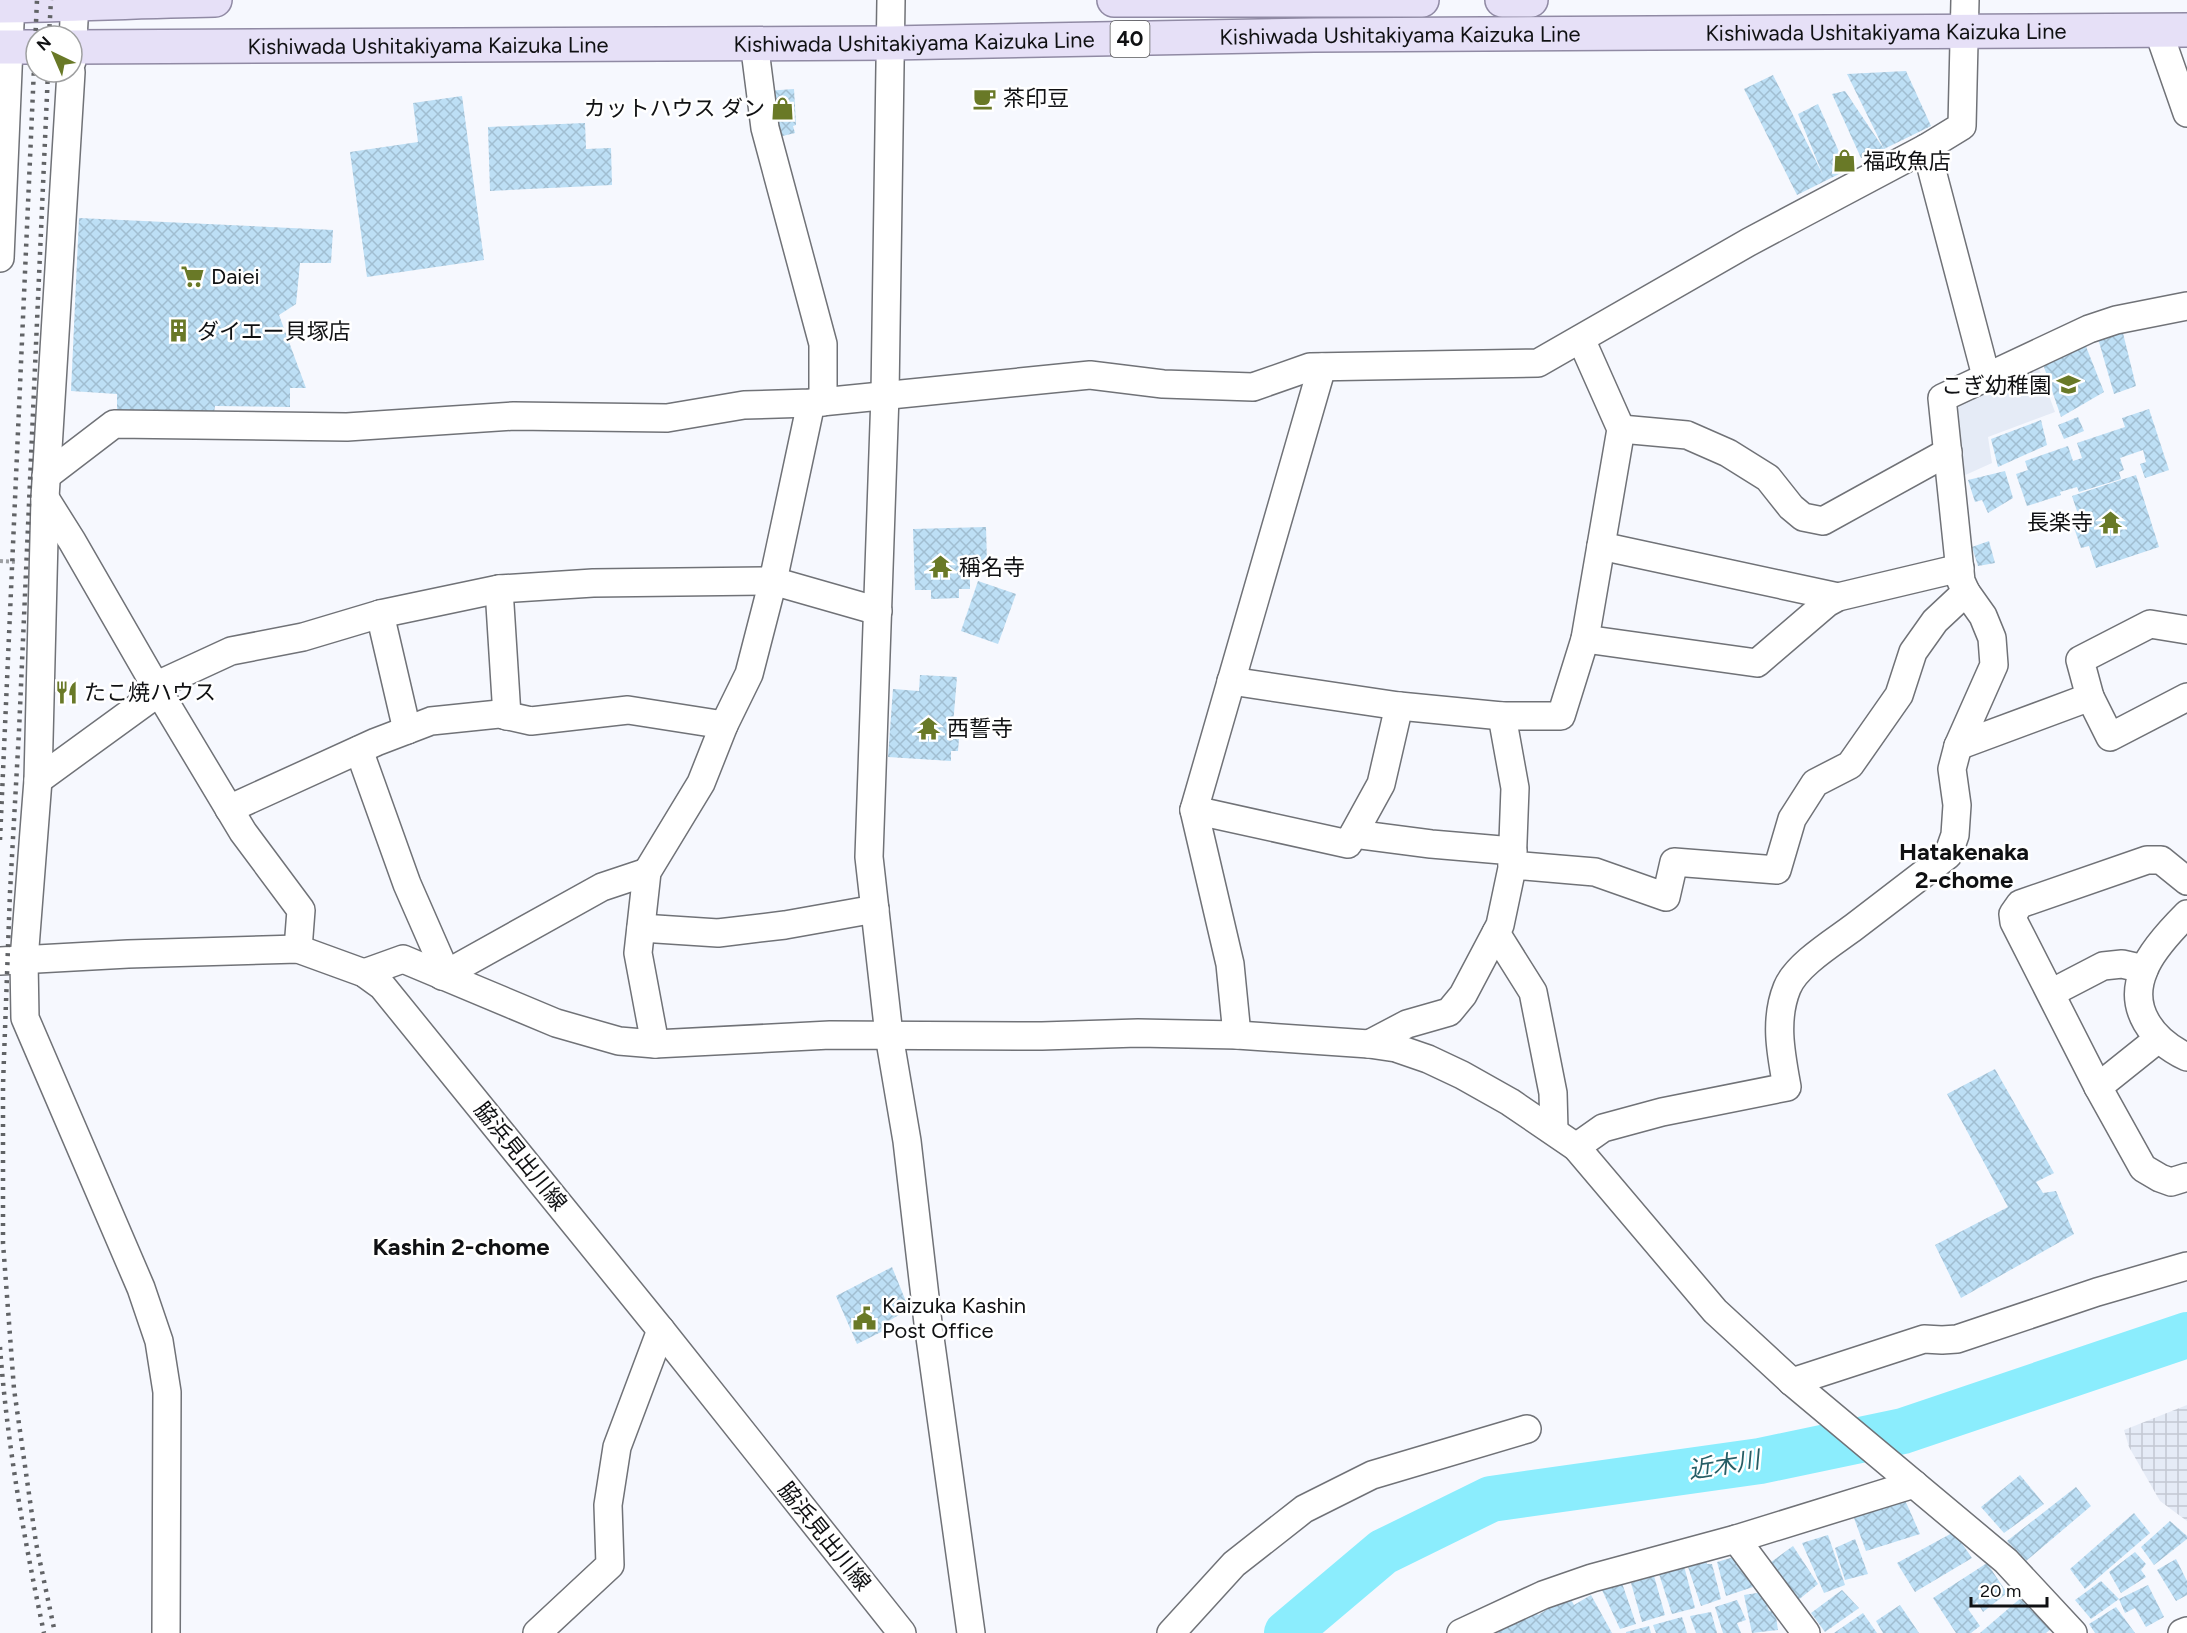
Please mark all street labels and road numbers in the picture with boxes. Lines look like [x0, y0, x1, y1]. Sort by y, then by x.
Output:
street label: Kishiwada Ushitakiyama Kaizuka Line [1705, 18, 2067, 47]
street label: Kishiwada Ushitakiyama Kaizuka Line [1219, 20, 1581, 51]
road number: 40 [1110, 21, 1150, 57]
street label: Kishiwada Ushitakiyama Kaizuka Line [733, 26, 1095, 58]
street label: Kishiwada Ushitakiyama Kaizuka Line [247, 31, 609, 60]
street label: 脇浜見出川線 [469, 1097, 573, 1216]
street label: 脇浜見出川線 [773, 1477, 877, 1596]

